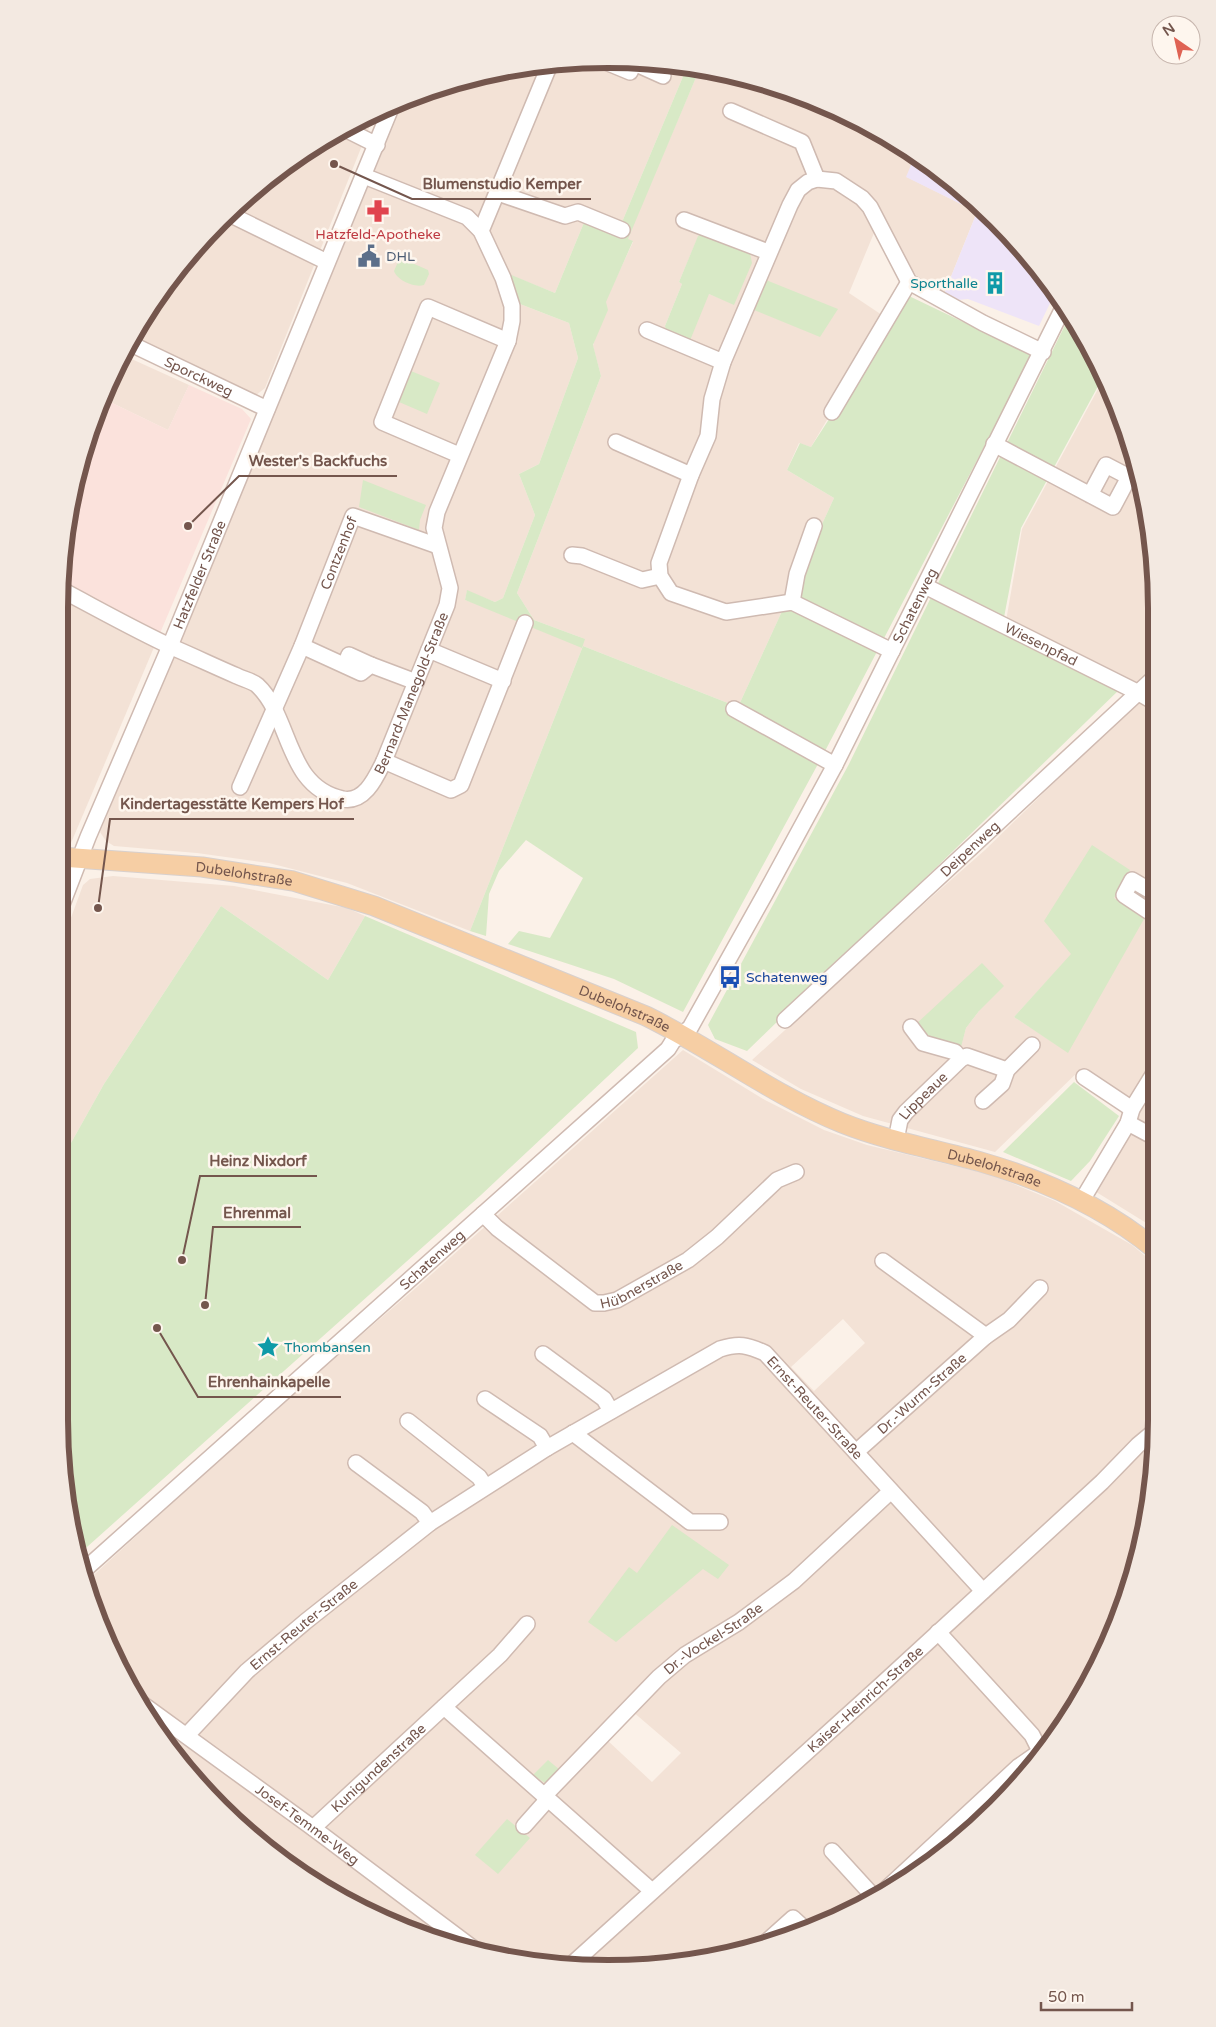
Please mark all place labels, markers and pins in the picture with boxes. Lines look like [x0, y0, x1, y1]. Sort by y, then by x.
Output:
callout: Blumenstudio Kemper [412, 169, 591, 199]
pharmacy icon: Hatzfeld-Apotheke [365, 198, 391, 224]
place label: Hatzfeld-Apotheke [315, 226, 441, 243]
public building icon: DHL [356, 243, 382, 269]
place label: DHL [386, 248, 415, 265]
building icon: Sporthalle [982, 270, 1008, 296]
place label: Sporthalle [910, 275, 978, 292]
callout: Wester's Backfuchs [239, 446, 397, 476]
callout: Kindertagesstätte Kempers Hof [110, 789, 354, 819]
bus stop icon: Schatenweg [717, 964, 743, 990]
place label: Schatenweg [746, 969, 828, 986]
callout: Heinz Nixdorf [200, 1146, 317, 1176]
callout: Ehrenmal [213, 1197, 301, 1227]
place icon: Thombansen [255, 1334, 281, 1360]
place label: Thombansen [284, 1339, 371, 1356]
callout: Ehrenhainkapelle [198, 1367, 341, 1397]

